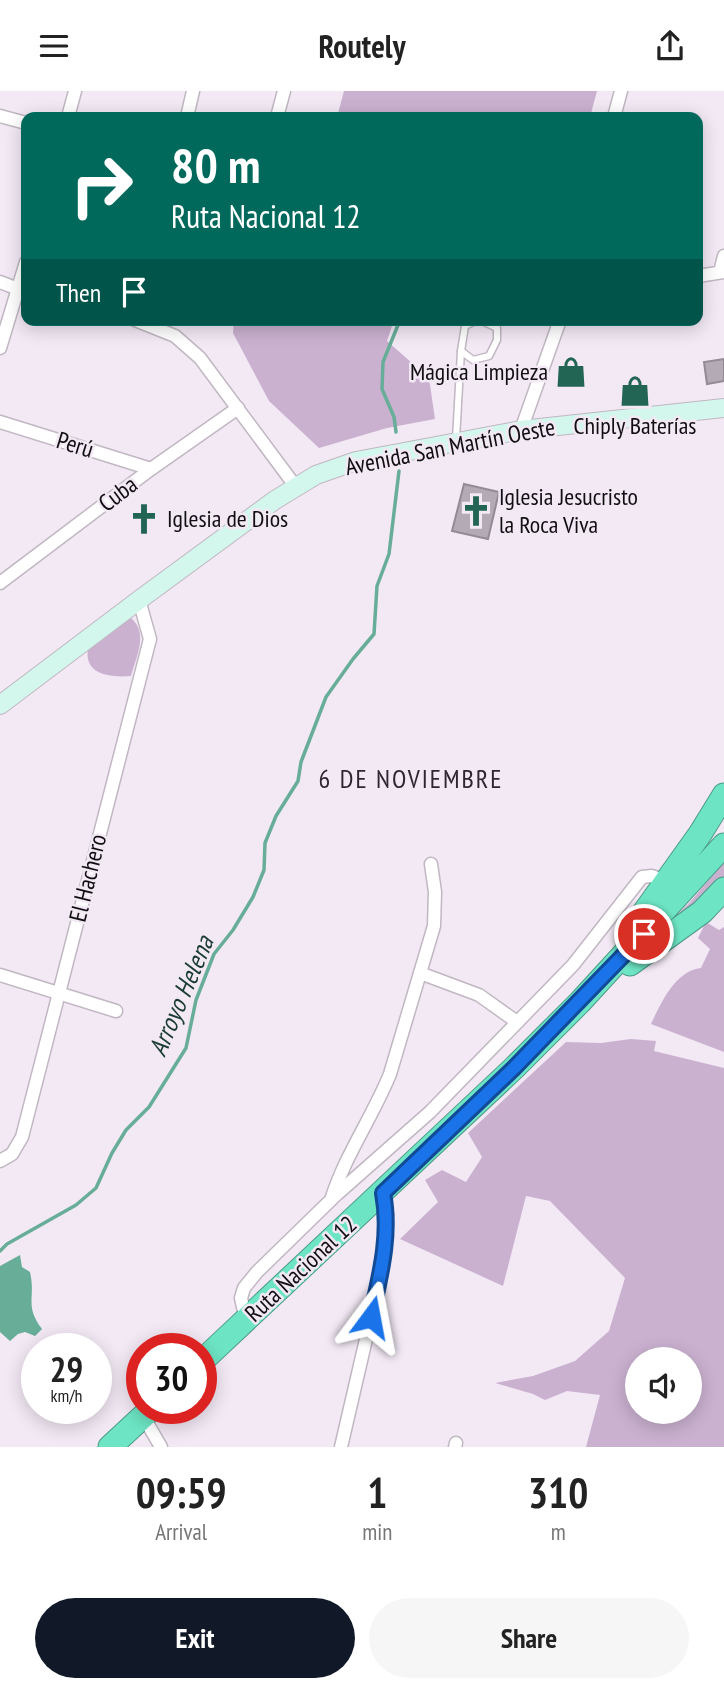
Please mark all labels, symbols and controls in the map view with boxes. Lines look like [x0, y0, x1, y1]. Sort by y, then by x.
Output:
text: Routely [319, 25, 405, 67]
icon: menu [35, 27, 73, 65]
icon: share [651, 27, 689, 65]
text: 80 m [171, 133, 260, 197]
icon: right [56, 140, 147, 231]
text: Ruta Nacional 12 [171, 195, 361, 237]
icon: arrive [115, 273, 153, 311]
text: Then [56, 276, 101, 309]
shop icon: Mágica Limpieza [554, 355, 588, 389]
place label: Mágica Limpieza [410, 356, 548, 387]
shop icon: Chiply Baterías [618, 374, 652, 408]
place label: Chiply Baterías [574, 410, 696, 441]
street label: Avenida San Martín Oeste [342, 411, 557, 482]
street label: Perú [53, 424, 97, 465]
street label: Cuba [92, 469, 143, 518]
place label: Iglesia Jesucristo la Roca Viva [499, 481, 638, 540]
church icon: Iglesia Jesucristo la Roca Viva [459, 494, 493, 528]
church icon: Iglesia de Dios [127, 502, 161, 536]
place label: Iglesia de Dios [167, 503, 288, 534]
district label: 6 DE NOVIEMBRE [319, 762, 503, 795]
street label: El Hachero [62, 831, 113, 925]
pin [614, 904, 674, 964]
icon: arrive [625, 915, 663, 953]
water label: Arroyo Helena [140, 929, 221, 1061]
street label: Ruta Nacional 12 [238, 1209, 363, 1328]
position arrow [334, 1280, 408, 1354]
speed limit sign: 30 [126, 1333, 217, 1424]
text: 29 [50, 1346, 83, 1392]
map controls [625, 1347, 702, 1424]
button: sound [625, 1347, 702, 1424]
text: km/h [51, 1384, 82, 1407]
text: 09:59 [136, 1465, 227, 1520]
text: 1 [367, 1465, 387, 1520]
text: 310 [528, 1465, 588, 1520]
text: Arrival [155, 1517, 207, 1546]
text: min [362, 1517, 392, 1546]
text: m [551, 1517, 566, 1546]
button: Exit [35, 1598, 355, 1678]
button: Share [369, 1598, 689, 1678]

